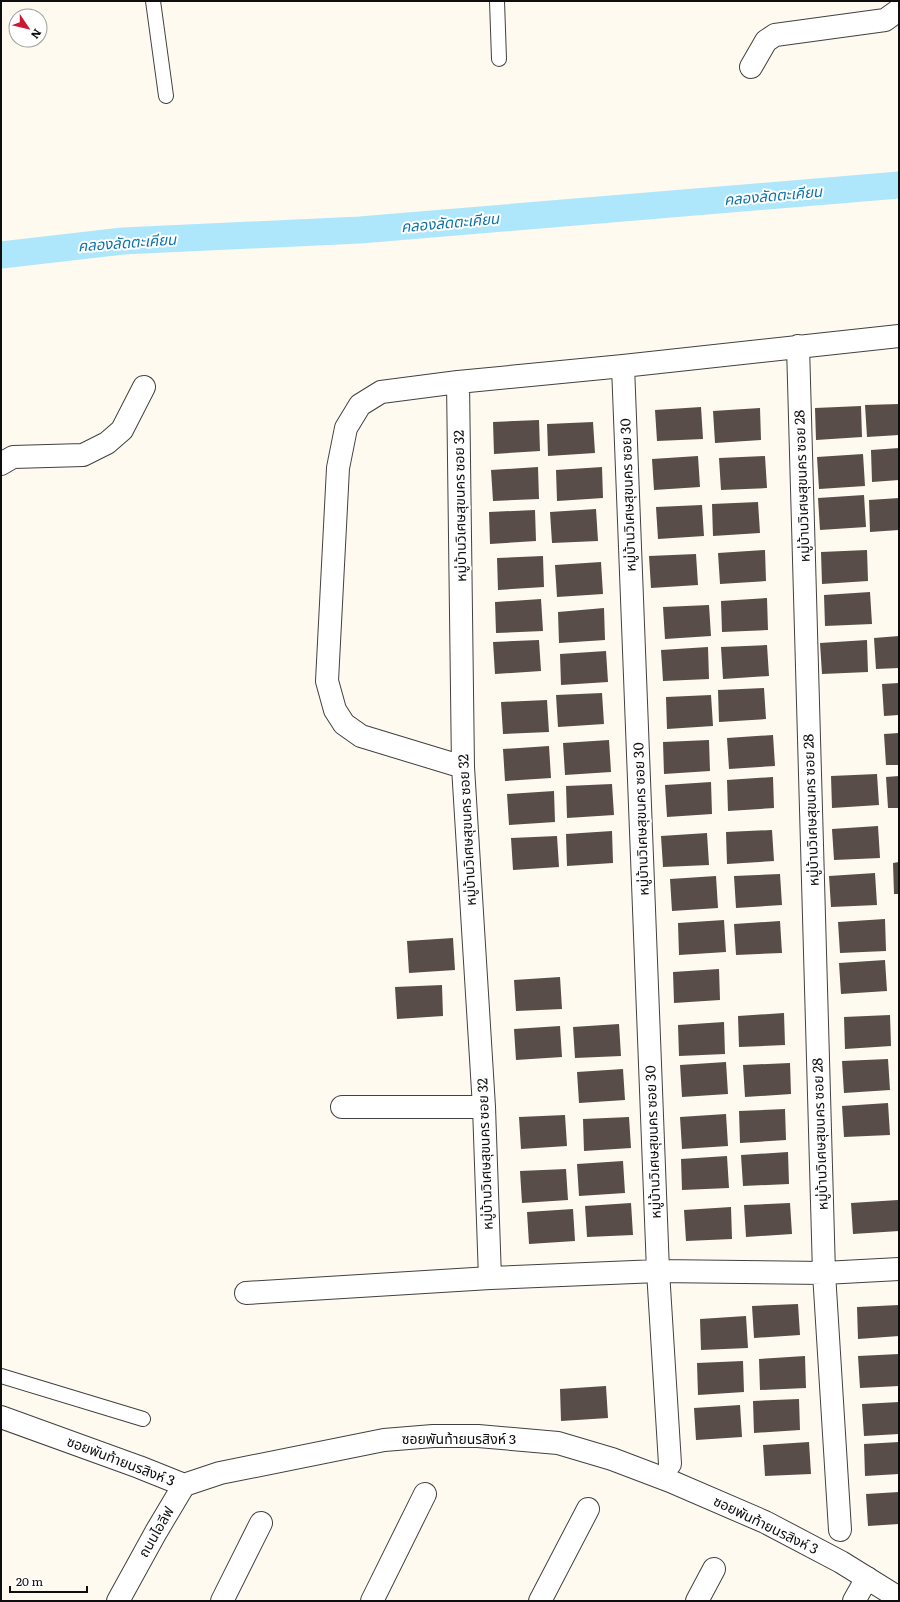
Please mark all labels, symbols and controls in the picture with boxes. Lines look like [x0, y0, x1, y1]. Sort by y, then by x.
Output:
north arrow [8, 8, 48, 48]
text: N [28, 26, 46, 43]
water label: คลองลัดตะเคียน [723, 179, 824, 210]
water label: คลองลัดตะเคียน [400, 206, 501, 237]
water label: คลองลัดตะเคียน [77, 227, 178, 256]
street label: หมู่บ้านวิเศษสุขนคร ซอย 28 [788, 409, 814, 563]
street label: หมู่บ้านวิเศษสุขนคร ซอย 30 [614, 418, 640, 572]
street label: หมู่บ้านวิเศษสุขนคร ซอย 32 [448, 430, 470, 582]
street label: หมู่บ้านวิเศษสุขนคร ซอย 28 [797, 733, 823, 887]
street label: หมู่บ้านวิเศษสุขนคร ซอย 30 [627, 742, 653, 896]
street label: หมู่บ้านวิเศษสุขนคร ซอย 32 [452, 754, 480, 906]
street label: หมู่บ้านวิเศษสุขนคร ซอย 28 [806, 1057, 832, 1211]
street label: หมู่บ้านวิเศษสุขนคร ซอย 30 [639, 1065, 665, 1219]
street label: หมู่บ้านวิเศษสุขนคร ซอย 32 [471, 1078, 497, 1230]
street label: ซอยพันท้ายนรสิงห์ 3 [402, 1428, 516, 1448]
street label: ซอยพันท้ายนรสิงห์ 3 [64, 1430, 178, 1490]
street label: ซอยพันท้ายนรสิงห์ 3 [711, 1490, 822, 1558]
street label: ถนนไอลีฟ [133, 1502, 178, 1560]
scale bar [10, 1568, 87, 1594]
text: 20 m [16, 1572, 43, 1590]

